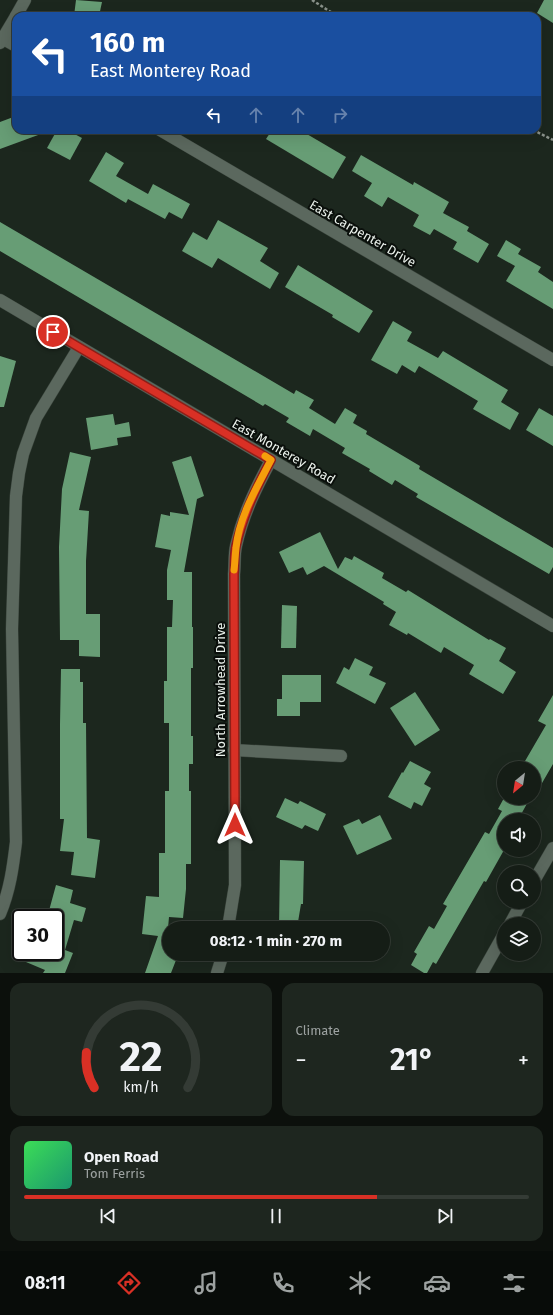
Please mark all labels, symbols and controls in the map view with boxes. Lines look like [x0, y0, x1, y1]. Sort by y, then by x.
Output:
text: 160 m [90, 26, 165, 59]
icon: left [24, 28, 76, 80]
text: East Monterey Road [90, 60, 251, 82]
icon: left [203, 104, 225, 126]
icon: ahead [245, 104, 267, 126]
icon: ahead [287, 104, 309, 126]
icon: right [329, 104, 351, 126]
street label: East Carpenter Drive [307, 197, 419, 270]
pin [36, 315, 70, 349]
icon: arrive [42, 321, 64, 343]
street label: East Monterey Road [230, 416, 338, 487]
street label: North Arrowhead Drive [213, 623, 228, 757]
north arrow [497, 761, 541, 805]
map controls [497, 761, 541, 961]
position arrow [214, 804, 256, 846]
button: sound [497, 813, 541, 857]
button: search [497, 865, 541, 909]
speed limit sign: 30 [12, 909, 64, 961]
button: layers [497, 917, 541, 961]
text: 08:12 · 1 min · 270 m [210, 932, 342, 950]
text: Climate [296, 1023, 340, 1038]
text: 22 [119, 1031, 162, 1081]
text: 21° [390, 1042, 434, 1078]
text: − [296, 1047, 307, 1074]
text: + [518, 1047, 529, 1074]
text: km/h [123, 1078, 158, 1095]
text: Open Road [84, 1148, 159, 1166]
text: Tom Ferris [84, 1166, 145, 1181]
icon: previous [97, 1205, 119, 1227]
icon: pause [265, 1205, 287, 1227]
icon: next [434, 1205, 456, 1227]
icon: directions [115, 1269, 143, 1297]
icon: music [192, 1269, 220, 1297]
icon: phone [269, 1269, 297, 1297]
icon: climate [346, 1269, 374, 1297]
icon: car [423, 1269, 451, 1297]
icon: filters [500, 1269, 528, 1297]
text: 08:11 [25, 1272, 66, 1294]

